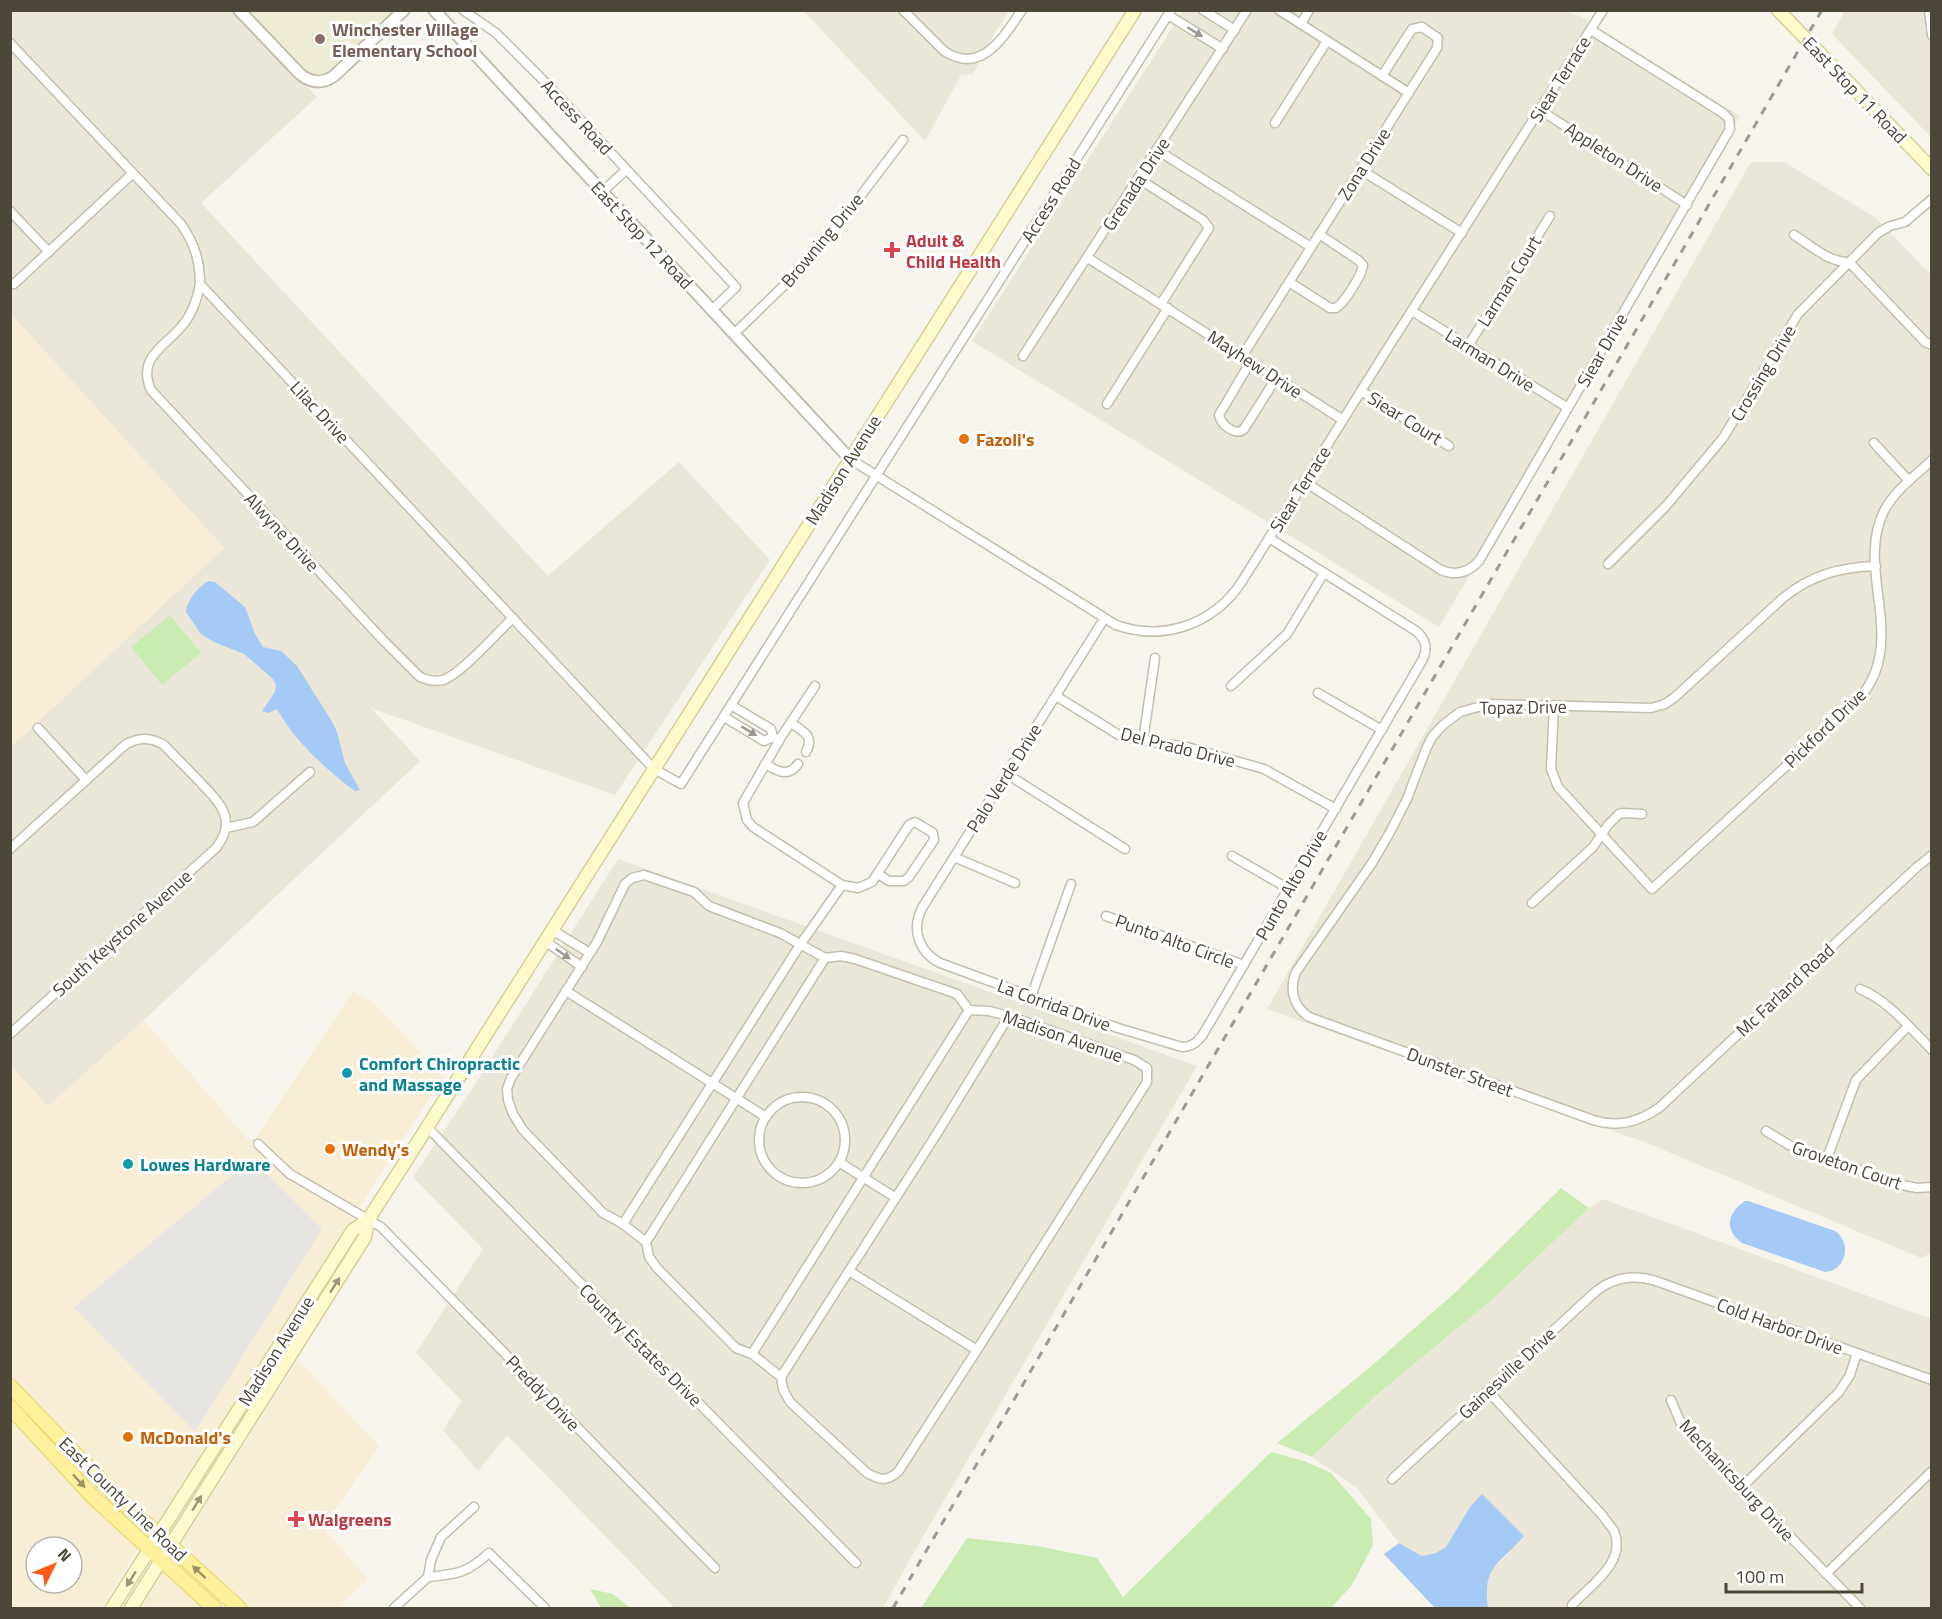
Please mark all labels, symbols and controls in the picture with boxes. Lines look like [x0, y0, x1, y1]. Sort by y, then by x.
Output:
place label: Winchester Village Elementary School [332, 16, 479, 64]
one-way arrow [1187, 27, 1203, 38]
street label: East Stop 11 Road [1797, 30, 1913, 150]
street label: Siear Terrace [1523, 31, 1597, 127]
marker: Winchester Village Elementary School [313, 32, 327, 46]
street label: Access Road [535, 73, 619, 161]
street label: Appleton Drive [1560, 115, 1668, 199]
street label: Zona Drive [1331, 123, 1397, 205]
street label: Grenada Drive [1096, 132, 1176, 236]
street label: Access Road [1014, 153, 1088, 247]
street label: East Stop 12 Road [585, 175, 699, 295]
street label: Browning Drive [774, 187, 870, 293]
place label: Adult & Child Health [906, 227, 1001, 275]
street label: Larman Court [1470, 230, 1548, 332]
marker: Adult & Child Health [883, 241, 901, 259]
street label: Siear Drive [1570, 308, 1634, 392]
street label: Crossing Drive [1724, 320, 1802, 426]
street label: Larman Drive [1440, 322, 1540, 398]
street label: Mayhew Drive [1202, 323, 1308, 405]
street label: Lilac Drive [284, 375, 356, 449]
street label: Siear Court [1363, 385, 1448, 452]
street label: Madison Avenue [798, 410, 888, 530]
place label: Fazoli's [976, 426, 1035, 453]
marker: Fazoli's [957, 432, 971, 446]
street label: Siear Terrace [1263, 441, 1337, 537]
street label: Alwyne Drive [238, 486, 326, 578]
street label: Pickford Drive [1778, 682, 1872, 774]
street label: Topaz Drive [1479, 693, 1567, 721]
street label: Palo Verde Drive [960, 718, 1048, 838]
street label: Del Prado Drive [1118, 720, 1238, 774]
one-way arrow [741, 726, 757, 737]
street label: Punto Alto Drive [1248, 825, 1334, 945]
street label: South Keystone Avenue [46, 863, 198, 1003]
street label: Punto Alto Circle [1112, 907, 1238, 975]
street label: Mc Farland Road [1730, 937, 1840, 1043]
one-way arrow [555, 948, 571, 960]
street label: La Corrida Drive [993, 972, 1115, 1038]
street label: Madison Avenue [999, 1003, 1127, 1069]
street label: Dunster Street [1403, 1040, 1517, 1104]
place label: Comfort Chiropractic and Massage [359, 1050, 520, 1098]
marker: Comfort Chiropractic and Massage [340, 1066, 354, 1080]
street label: Groveton Court [1788, 1134, 1906, 1197]
place label: Wendy's [342, 1136, 409, 1163]
marker: Wendy's [323, 1142, 337, 1156]
place label: Lowes Hardware [140, 1151, 271, 1178]
marker: Lowes Hardware [121, 1157, 135, 1171]
one-way arrow [329, 1277, 340, 1293]
street label: Country Estates Drive [573, 1277, 709, 1413]
street label: Madison Avenue [231, 1291, 321, 1411]
street label: Cold Harbor Drive [1713, 1291, 1847, 1361]
street label: Gainesville Drive [1452, 1321, 1562, 1425]
street label: Preddy Drive [500, 1349, 586, 1437]
street label: Mechanicsburg Drive [1673, 1413, 1801, 1547]
place label: McDonald's [140, 1424, 231, 1451]
marker: McDonald's [121, 1430, 135, 1444]
street label: East County Line Road [53, 1431, 193, 1567]
one-way arrow [72, 1473, 85, 1488]
one-way arrow [191, 1496, 203, 1512]
place label: Walgreens [308, 1506, 392, 1533]
marker: Walgreens [289, 1512, 303, 1526]
north arrow [24, 1535, 84, 1595]
text: N [52, 1543, 78, 1567]
scale bar [1726, 1556, 1862, 1594]
text: 100 m [1735, 1563, 1784, 1590]
one-way arrow [192, 1566, 207, 1579]
one-way arrow [125, 1571, 136, 1587]

